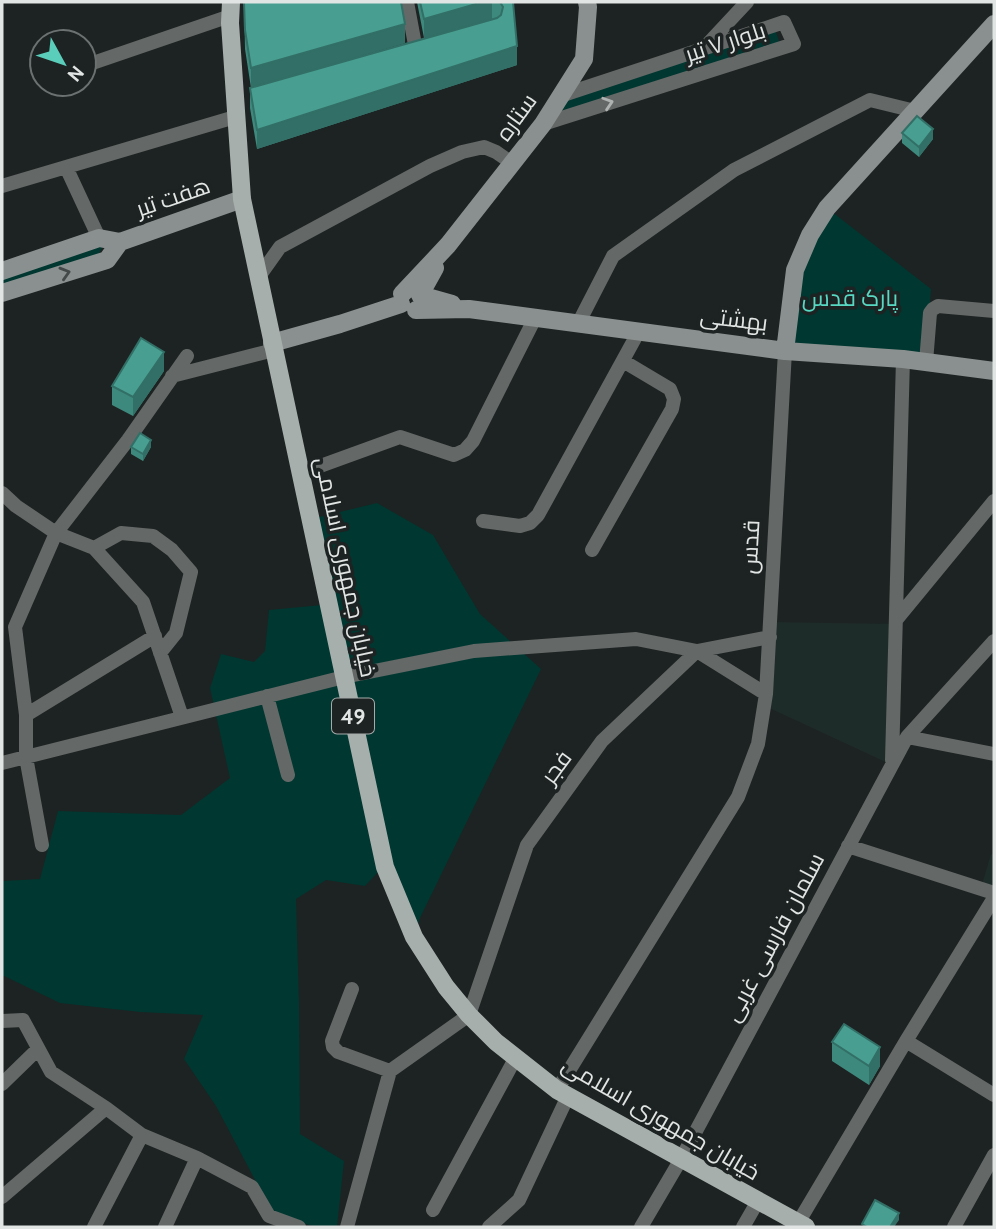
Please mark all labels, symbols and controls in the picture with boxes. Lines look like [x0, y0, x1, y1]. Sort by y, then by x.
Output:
street label: بلوار ۷ تیر [679, 16, 769, 69]
north arrow [28, 28, 98, 98]
text: N [63, 61, 89, 86]
street label: ستاره [489, 88, 543, 146]
one-way arrow [601, 97, 613, 112]
street label: هفت تیر [130, 171, 214, 223]
one-way arrow [58, 267, 71, 281]
park label: پارک قدس [802, 284, 898, 313]
street label: بهشتی [698, 301, 770, 337]
street label: خیابان جمهوری اسلامی [309, 454, 383, 680]
street label: قدس [735, 519, 765, 575]
road number: 49 [332, 698, 374, 734]
street label: فجر [533, 745, 578, 791]
street label: سلمان فارسی غربی [718, 848, 830, 1026]
street label: خیابان جمهوری اسلامی [557, 1050, 765, 1186]

